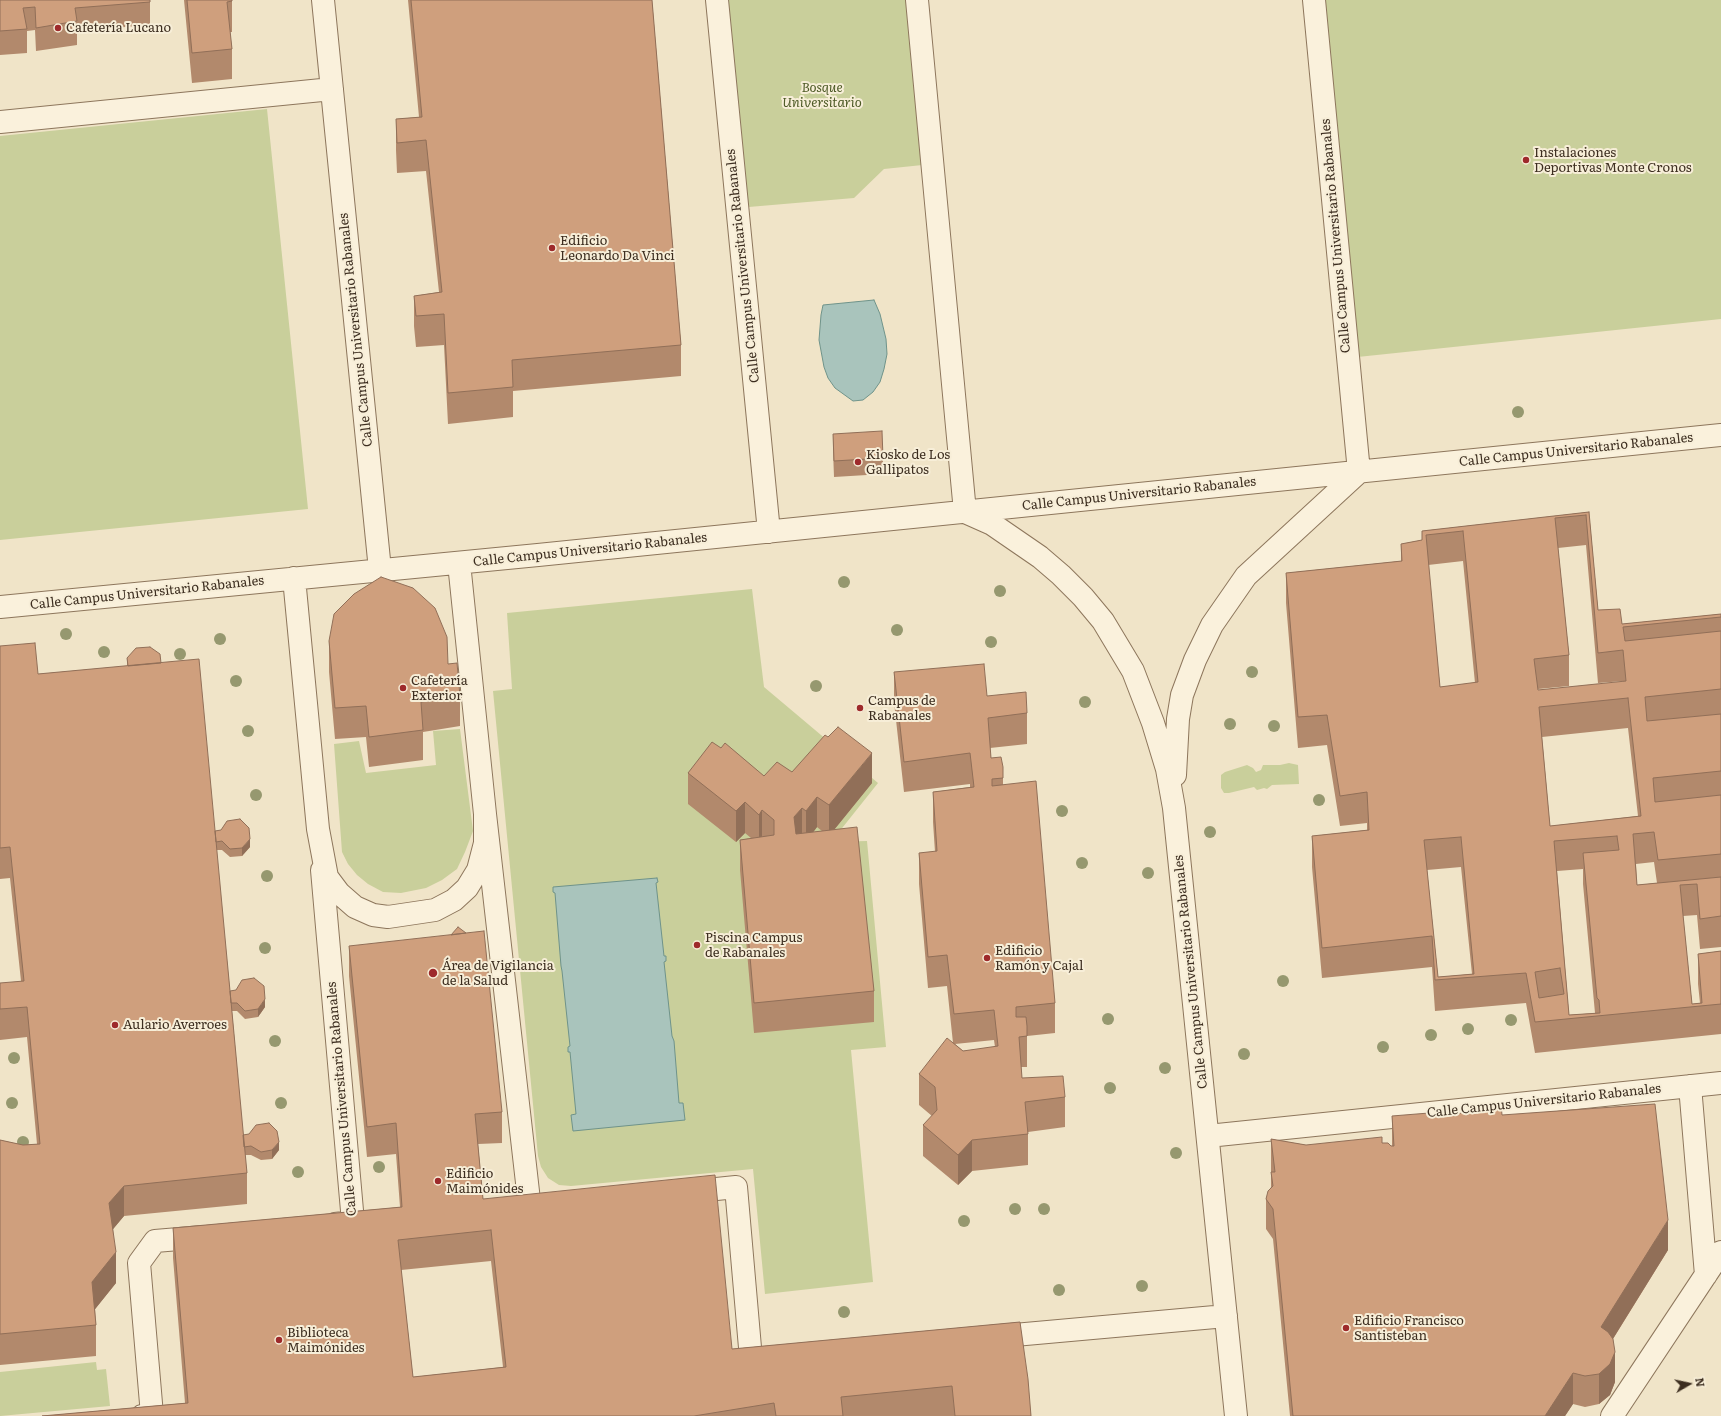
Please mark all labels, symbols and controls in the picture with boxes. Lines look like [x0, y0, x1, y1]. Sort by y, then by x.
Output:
place label: Cafetería Lucano [66, 20, 171, 36]
marker: Cafetería Lucano [53, 23, 63, 33]
park label: Bosque Universitario [782, 80, 862, 111]
street label: Calle Campus Universitario Rabanales [1318, 118, 1354, 354]
place label: Instalaciones Deportivas Monte Cronos [1534, 145, 1692, 176]
street label: Calle Campus Universitario Rabanales [723, 148, 763, 384]
marker: Instalaciones Deportivas Monte Cronos [1521, 155, 1531, 165]
street label: Calle Campus Universitario Rabanales [336, 212, 376, 448]
place label: Edificio Leonardo Da Vinci [560, 233, 675, 264]
marker: Edificio Leonardo Da Vinci [547, 243, 557, 253]
street label: Calle Campus Universitario Rabanales [1458, 430, 1694, 470]
place label: Kiosko de Los Gallipatos [866, 447, 950, 478]
marker: Kiosko de Los Gallipatos [853, 457, 863, 467]
street label: Calle Campus Universitario Rabanales [1021, 474, 1257, 514]
street label: Calle Campus Universitario Rabanales [472, 530, 708, 570]
street label: Calle Campus Universitario Rabanales [29, 573, 265, 613]
place label: Cafetería Exterior [411, 673, 468, 704]
marker: Cafetería Exterior [398, 683, 408, 693]
place label: Campus de Rabanales [868, 693, 936, 724]
marker: Campus de Rabanales [855, 703, 865, 713]
street label: Calle Campus Universitario Rabanales [1171, 854, 1211, 1090]
place label: Piscina Campus de Rabanales [705, 930, 802, 961]
marker: Piscina Campus de Rabanales [692, 940, 702, 950]
place label: Edificio Ramón y Cajal [995, 943, 1083, 974]
marker: Edificio Ramón y Cajal [982, 953, 992, 963]
place label: Área de Vigilancia de la Salud [442, 958, 554, 989]
marker: Área de Vigilancia de la Salud [427, 967, 439, 979]
street label: Calle Campus Universitario Rabanales [324, 981, 360, 1217]
place label: Aulario Averroes [123, 1017, 227, 1033]
marker: Aulario Averroes [110, 1020, 120, 1030]
street label: Calle Campus Universitario Rabanales [1426, 1081, 1662, 1121]
place label: Edificio Maimónides [446, 1166, 523, 1197]
marker: Edificio Maimónides [433, 1176, 443, 1186]
place label: Edificio Francisco Santisteban [1354, 1313, 1464, 1344]
marker: Edificio Francisco Santisteban [1341, 1323, 1351, 1333]
place label: Biblioteca Maimónides [287, 1325, 364, 1356]
marker: Biblioteca Maimónides [274, 1335, 284, 1345]
north arrow [1669, 1364, 1709, 1404]
text: N [1692, 1376, 1709, 1388]

